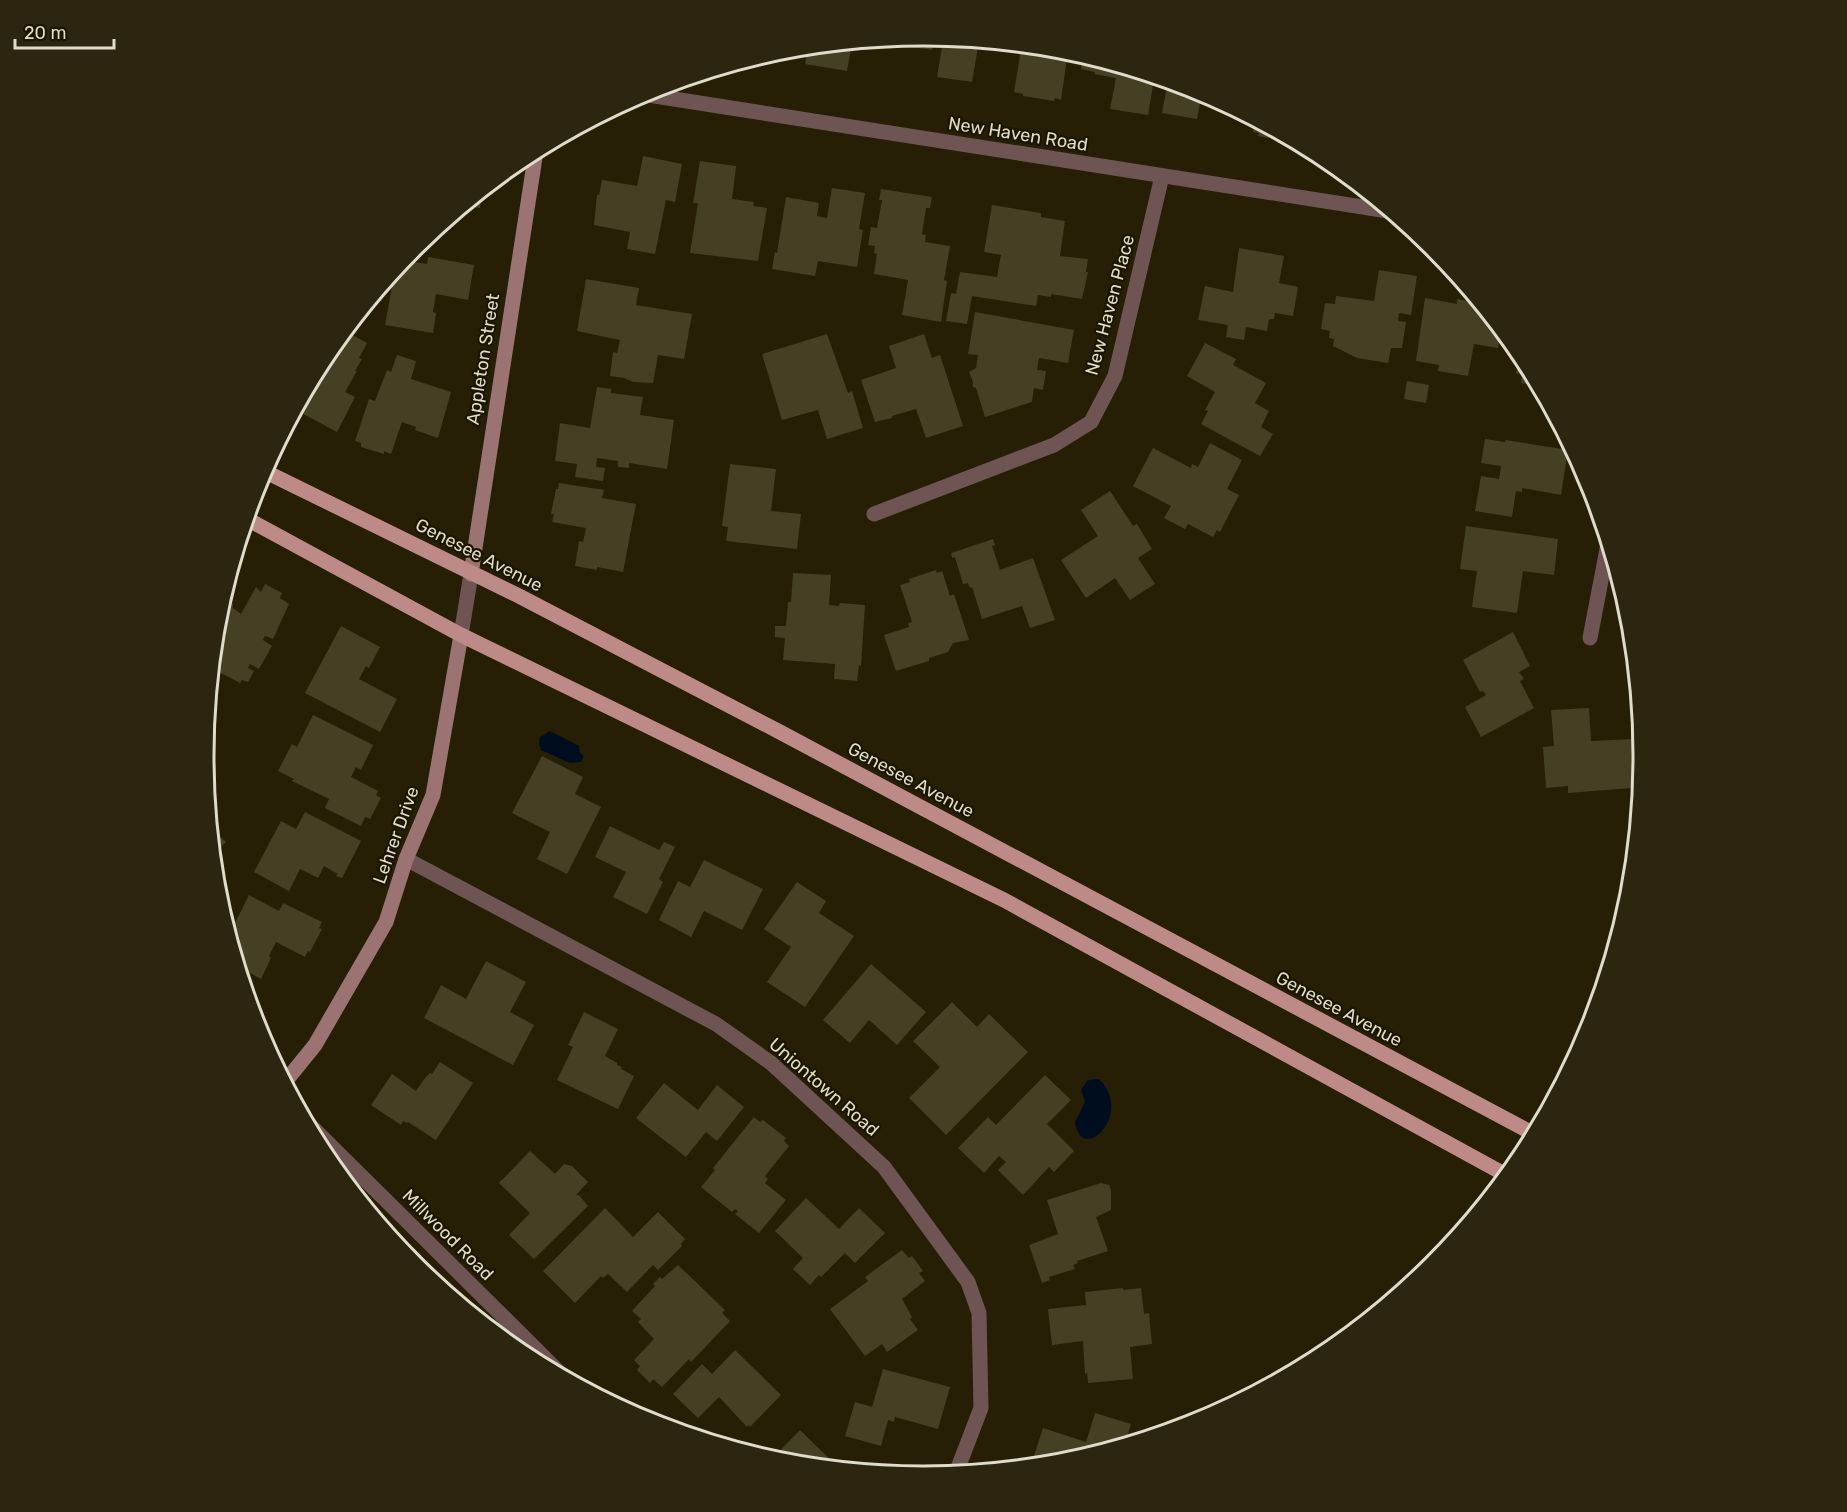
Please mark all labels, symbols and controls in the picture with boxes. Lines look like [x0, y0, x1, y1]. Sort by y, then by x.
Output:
scale bar [15, 12, 114, 50]
text: 20 m [24, 22, 66, 44]
street label: New Haven Road [947, 112, 1089, 156]
street label: New Haven Place [1081, 232, 1139, 378]
street label: Appleton Street [462, 292, 504, 426]
street label: Genesee Avenue [412, 513, 546, 597]
street label: Genesee Avenue [844, 738, 978, 822]
street label: Lehrer Drive [368, 783, 424, 887]
street label: Genesee Avenue [1272, 967, 1406, 1051]
street label: Uniontown Road [765, 1033, 883, 1141]
street label: Millwood Road [398, 1185, 498, 1285]

